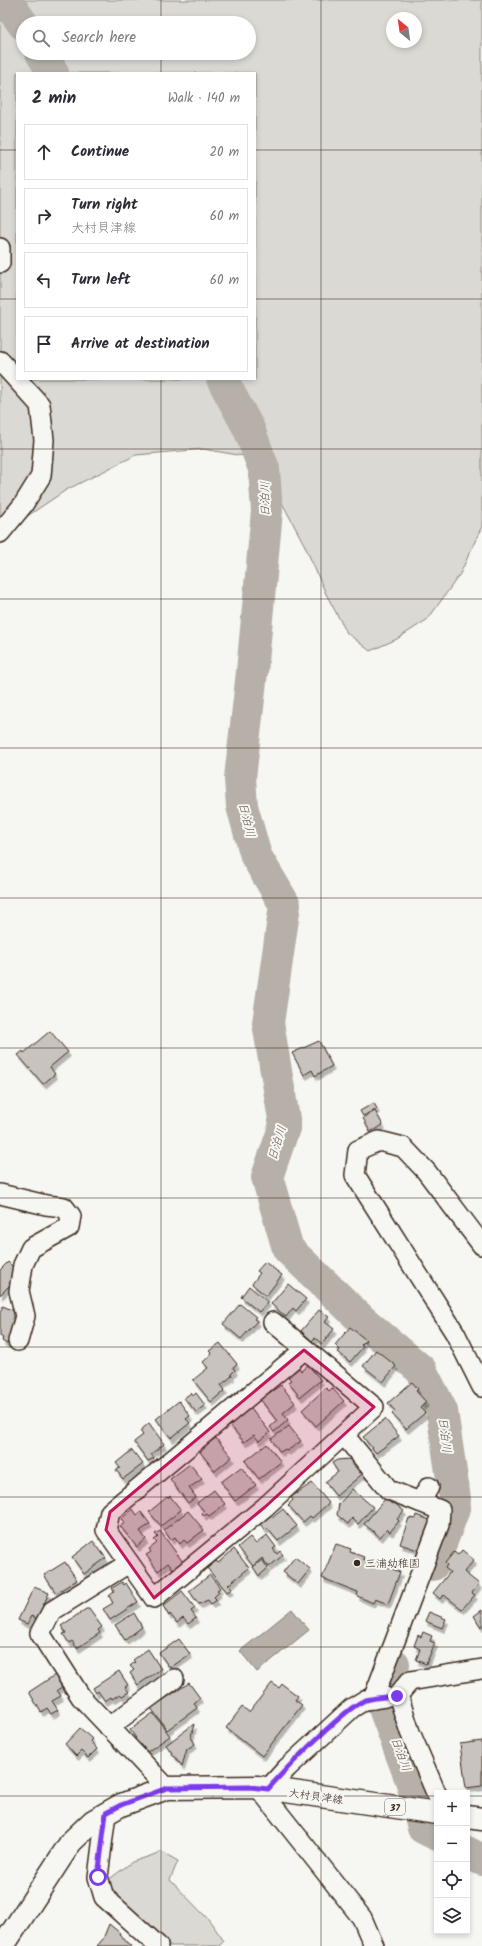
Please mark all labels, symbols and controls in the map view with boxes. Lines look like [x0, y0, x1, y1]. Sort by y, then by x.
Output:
north arrow [386, 12, 422, 48]
search box [16, 16, 256, 60]
text: Search here [62, 26, 136, 50]
icon: search [30, 27, 52, 49]
text: 2 min [32, 85, 76, 112]
text: Walk · 140 m [168, 88, 240, 109]
text: Continue [71, 140, 129, 164]
icon: ahead [33, 141, 55, 163]
text: 20 m [209, 142, 239, 163]
text: Turn right [71, 193, 138, 217]
icon: right [33, 205, 55, 227]
text: 60 m [210, 206, 239, 227]
text: 大村貝津線 [71, 218, 136, 239]
text: Turn left [71, 268, 131, 292]
icon: left [33, 269, 55, 291]
text: 60 m [210, 270, 239, 291]
text: Arrive at destination [71, 332, 210, 356]
icon: arrive [33, 333, 55, 355]
water label: 日泊川 [256, 481, 275, 517]
water label: 日泊川 [233, 800, 260, 840]
water label: 日泊川 [263, 1123, 292, 1163]
water label: 日泊川 [433, 1416, 456, 1454]
place label: 三浦幼稚園 [365, 1555, 420, 1573]
marker: 三浦幼稚園 [352, 1558, 362, 1568]
route end [388, 1687, 406, 1705]
water label: 日泊川 [385, 1734, 416, 1774]
street label: 大村貝津線 [287, 1784, 344, 1810]
map controls [434, 1790, 470, 1934]
button: + [434, 1790, 470, 1826]
road number: 37 [385, 1799, 405, 1815]
button: − [434, 1826, 470, 1862]
button: locate [434, 1862, 470, 1898]
route start [89, 1868, 107, 1886]
button: layers [434, 1898, 470, 1934]

